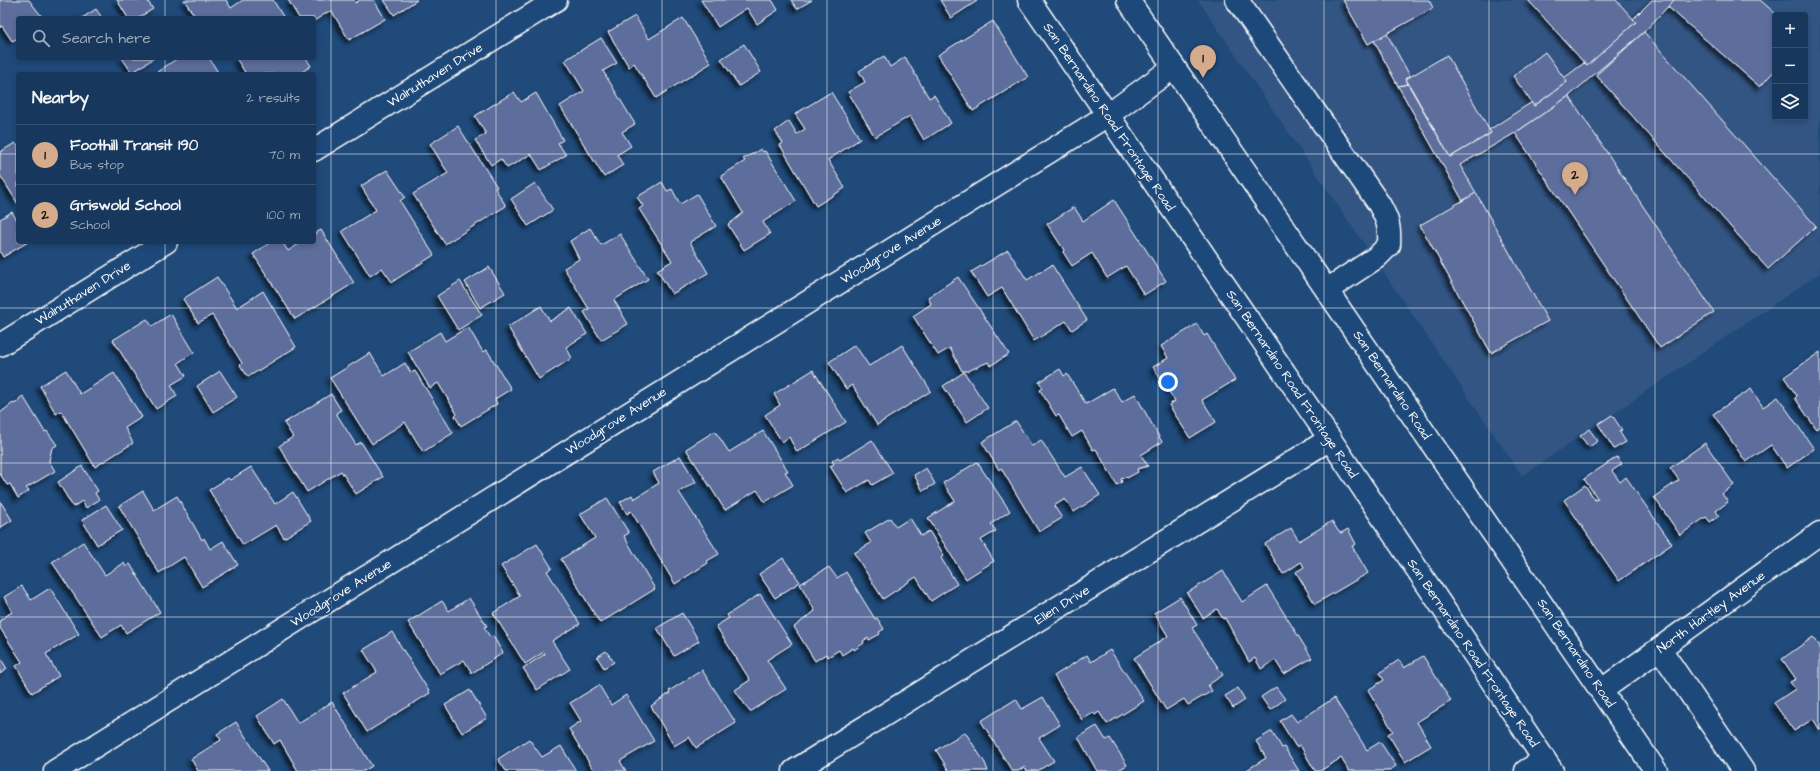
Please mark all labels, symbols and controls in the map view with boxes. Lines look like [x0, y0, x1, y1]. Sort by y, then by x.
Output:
map controls [1772, 12, 1808, 120]
button: + [1772, 12, 1808, 48]
search box [16, 16, 316, 60]
street label: San Bernardino Road Frontage Road [1038, 19, 1179, 216]
icon: search [30, 27, 52, 49]
text: Search here [62, 28, 151, 49]
street label: Walnuthaven Drive [384, 38, 486, 112]
pin: 1 [1190, 45, 1216, 78]
button: − [1772, 48, 1808, 84]
button: layers [1772, 84, 1808, 120]
text: Nearby [32, 86, 89, 110]
text: 2 results [246, 89, 300, 107]
text: Foothill Transit 190 [70, 135, 198, 156]
text: 1 [44, 146, 46, 164]
text: 70 m [268, 146, 300, 164]
text: Bus stop [70, 156, 124, 174]
pin: 2 [1562, 162, 1588, 195]
text: Griswold School [70, 195, 181, 216]
text: 2 [41, 206, 49, 224]
text: 100 m [267, 206, 300, 224]
street label: Woodgrove Avenue [837, 212, 945, 289]
text: School [70, 216, 110, 234]
street label: Walnuthaven Drive [32, 256, 134, 330]
street label: San Bernardino Road Frontage Road [1221, 286, 1362, 483]
street label: San Bernardino Road [1349, 327, 1435, 443]
your location [1158, 372, 1178, 392]
street label: Woodgrove Avenue [562, 383, 670, 460]
street label: Woodgrove Avenue [287, 555, 395, 632]
street label: San Bernardino Road Frontage Road [1402, 555, 1543, 752]
street label: North Hartley Avenue [1653, 566, 1770, 658]
street label: Ellen Drive [1031, 581, 1093, 629]
street label: San Bernardino Road [1533, 595, 1619, 711]

